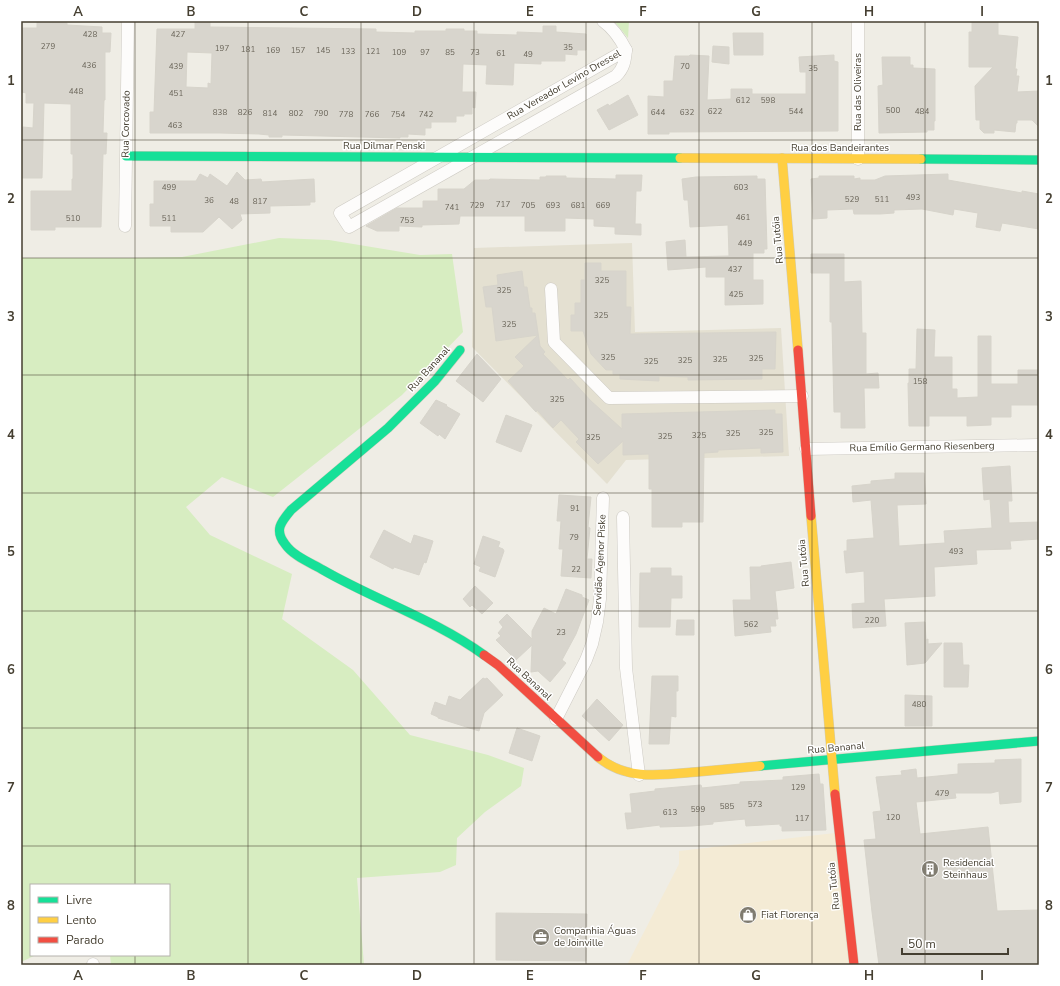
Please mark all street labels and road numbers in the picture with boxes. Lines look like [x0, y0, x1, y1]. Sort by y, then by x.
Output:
street label: Rua Vereador Levino Dressel [504, 47, 624, 123]
street label: Rua das Oliveiras [851, 53, 865, 131]
street label: Rua Corcovado [118, 90, 134, 158]
street label: Rua Dilmar Penski [343, 139, 425, 153]
street label: Rua dos Bandeirantes [791, 141, 889, 155]
street label: Rua Tutóia [769, 216, 787, 264]
street label: Rua Bananal [405, 343, 453, 395]
street label: Rua Emílio Germano Riesenberg [849, 439, 995, 455]
street label: Servidão Agenor Piske [590, 514, 610, 616]
street label: Rua Tutóia [795, 539, 813, 587]
street label: Rua Bananal [503, 654, 555, 704]
street label: Rua Bananal [807, 739, 865, 757]
street label: Rua Tutóia [825, 862, 843, 910]

